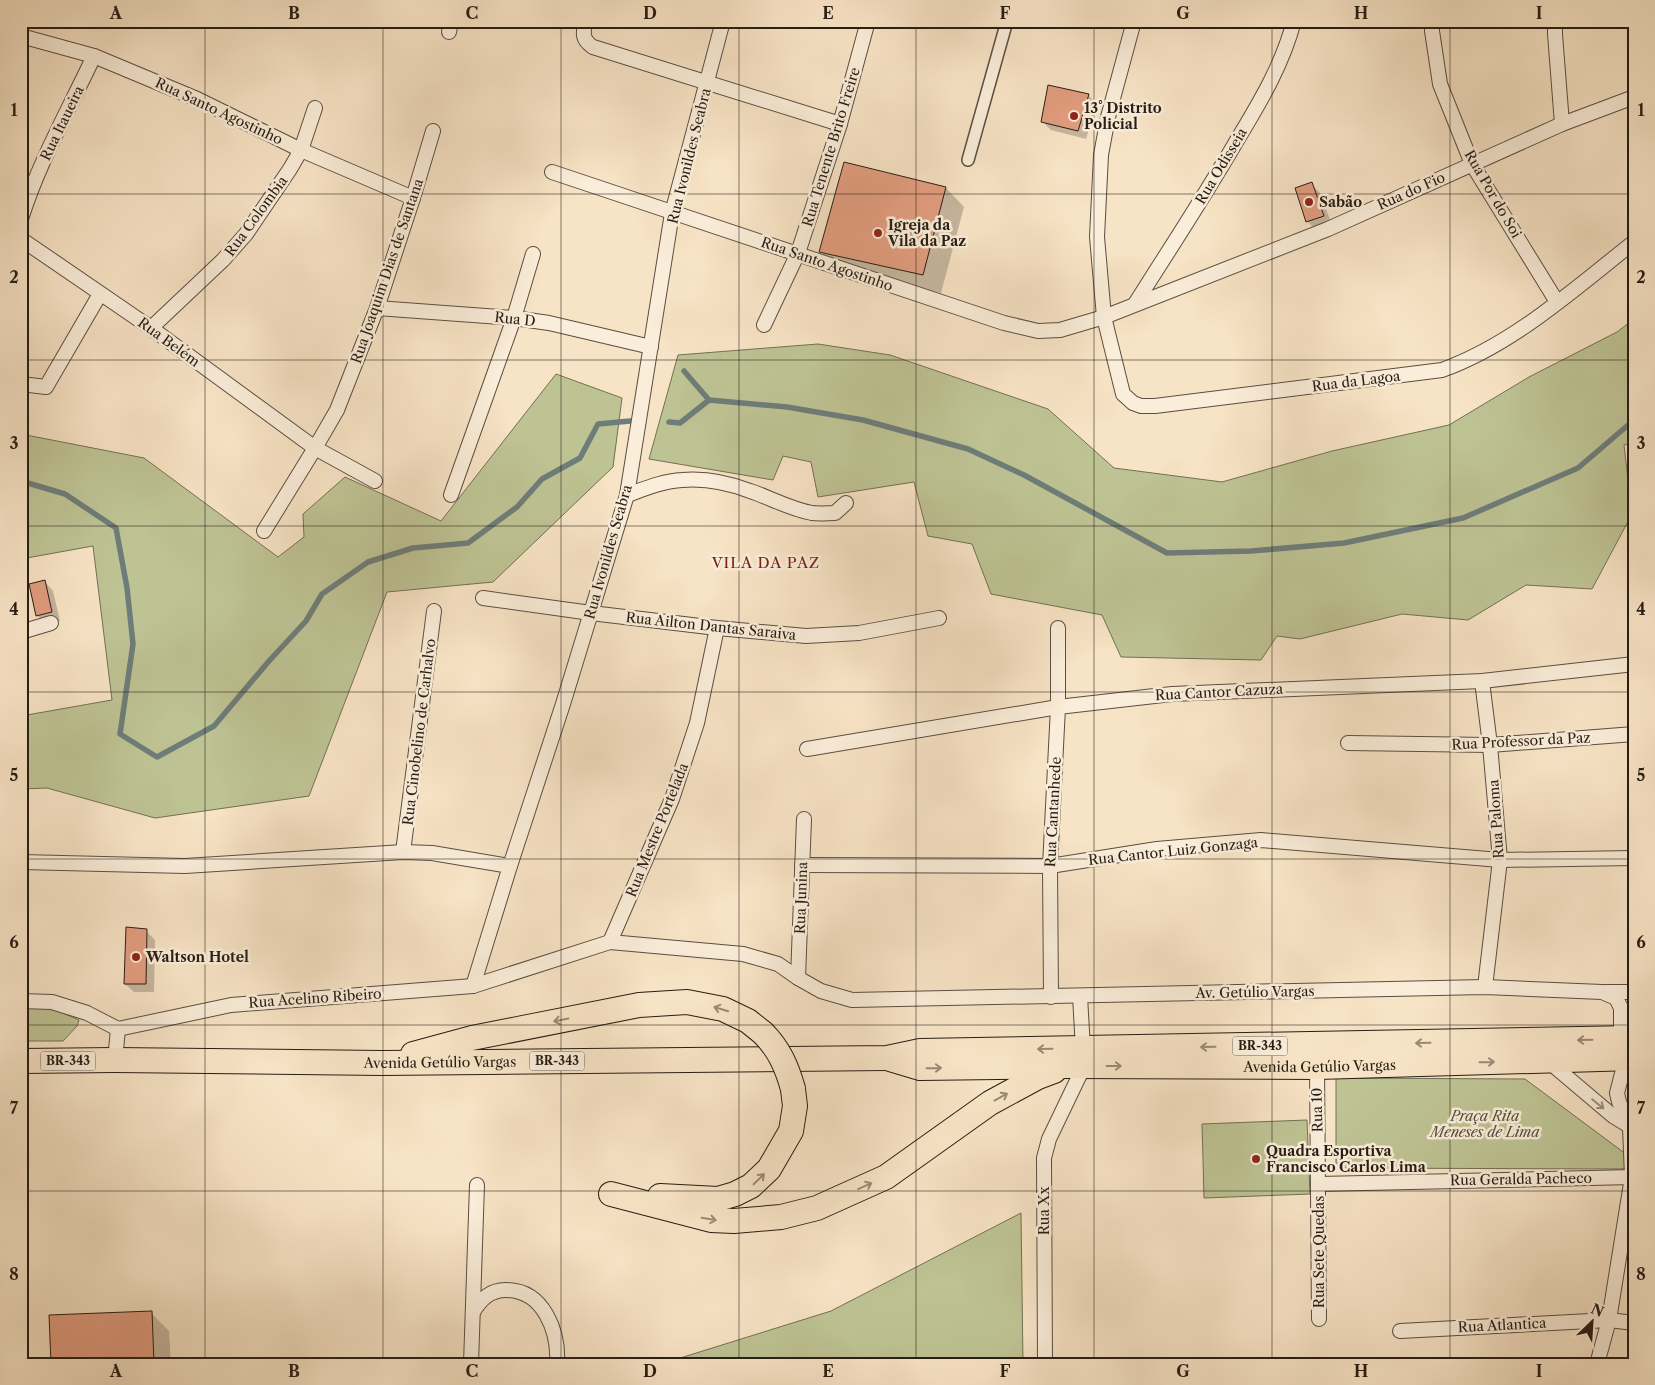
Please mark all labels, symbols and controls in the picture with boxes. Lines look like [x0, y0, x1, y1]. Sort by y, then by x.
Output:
text: A [109, 3, 123, 23]
text: B [288, 3, 300, 23]
text: C [466, 3, 478, 23]
text: D [643, 3, 657, 23]
text: E [822, 3, 834, 23]
text: F [1000, 3, 1011, 23]
text: G [1176, 3, 1190, 23]
text: H [1354, 3, 1368, 23]
text: I [1536, 3, 1543, 23]
street label: Rua Tenente Brito Freire [798, 65, 864, 229]
street label: Rua Santo Agostinho [152, 74, 286, 148]
street label: Rua Itaueira [36, 82, 88, 163]
street label: Rua Ivonildes Seabra [663, 86, 715, 226]
place label: 13° Distrito Policial [1084, 99, 1162, 133]
text: 1 [10, 100, 18, 120]
text: 1 [1637, 100, 1645, 120]
marker: 13° Distrito Policial [1068, 110, 1080, 122]
street label: Rua Odisseia [1191, 124, 1251, 207]
street label: Rua Por do Soi [1461, 147, 1525, 241]
street label: Rua do Fio [1374, 168, 1448, 214]
street label: Rua Colombia [221, 172, 292, 260]
street label: Rua Joaquim Dias de Santana [347, 176, 427, 366]
place label: Sabão [1319, 193, 1362, 211]
marker: Sabão [1303, 196, 1315, 208]
place label: Igreja da Vila da Paz [887, 216, 966, 250]
marker: Igreja da Vila da Paz [872, 227, 884, 239]
street label: Rua Santo Agostinho [759, 233, 895, 295]
text: 2 [9, 267, 19, 287]
text: 2 [1636, 267, 1646, 287]
street label: Rua D [494, 308, 536, 330]
street label: Rua Belém [134, 313, 204, 371]
street label: Rua da Lagoa [1311, 367, 1402, 395]
text: 3 [9, 433, 19, 453]
text: 3 [1636, 433, 1646, 453]
street label: Rua Ivonildes Seabra [580, 482, 636, 621]
district label: VILA DA PAZ [711, 553, 820, 572]
text: 4 [9, 599, 19, 619]
text: 4 [1636, 599, 1646, 619]
street label: Rua Ailton Dantas Saraiva [625, 608, 798, 644]
street label: Rua Cinobelino de Carhalvo [399, 638, 439, 826]
street label: Rua Cantor Cazuza [1154, 680, 1284, 704]
street label: Rua Professor da Paz [1451, 728, 1591, 754]
street label: Rua Cantanhede [1041, 756, 1065, 868]
street label: Rua Mestre Portelada [622, 760, 692, 900]
text: 5 [10, 765, 19, 785]
text: 5 [1637, 765, 1646, 785]
street label: Rua Paloma [1484, 778, 1508, 859]
street label: Rua Cantor Luiz Gonzaga [1087, 833, 1259, 869]
street label: Rua Junina [791, 861, 811, 935]
text: 6 [9, 932, 19, 952]
text: 6 [1636, 932, 1646, 952]
place label: Waltson Hotel [145, 948, 249, 966]
marker: Waltson Hotel [130, 951, 142, 963]
street label: Av. Getúlio Vargas [1194, 982, 1315, 1002]
street label: Rua Acelino Ribeiro [248, 984, 382, 1012]
one-way arrow [714, 1004, 730, 1014]
one-way arrow [554, 1016, 570, 1026]
one-way arrow [1577, 1035, 1593, 1044]
road number: BR-343 [1232, 1036, 1288, 1056]
one-way arrow [1415, 1038, 1431, 1048]
one-way arrow [1200, 1042, 1216, 1052]
one-way arrow [1037, 1044, 1054, 1054]
road number: BR-343 [40, 1052, 96, 1070]
road number: BR-343 [530, 1052, 584, 1070]
street label: Avenida Getúlio Vargas [363, 1053, 516, 1072]
street label: Avenida Getúlio Vargas [1242, 1056, 1396, 1076]
one-way arrow [1478, 1058, 1494, 1067]
one-way arrow [1106, 1061, 1122, 1071]
one-way arrow [926, 1063, 942, 1073]
street label: Rua 10 [1308, 1087, 1326, 1132]
one-way arrow [993, 1092, 1008, 1102]
text: 7 [10, 1098, 19, 1118]
text: 7 [1637, 1098, 1646, 1118]
one-way arrow [1591, 1099, 1604, 1110]
park label: Praça Rita Meneses de Lima [1429, 1107, 1540, 1141]
place label: Quadra Esportiva Francisco Carlos Lima [1266, 1142, 1427, 1176]
marker: Quadra Esportiva Francisco Carlos Lima [1250, 1153, 1262, 1165]
street label: Rua Geralda Pacheco [1450, 1169, 1592, 1189]
one-way arrow [752, 1173, 765, 1185]
one-way arrow [857, 1181, 872, 1191]
street label: Rua Xx [1035, 1186, 1053, 1235]
street label: Rua Sete Quedas [1310, 1196, 1328, 1308]
one-way arrow [700, 1214, 716, 1224]
text: 8 [9, 1264, 19, 1284]
text: 8 [1636, 1264, 1646, 1284]
north arrow [1568, 1298, 1618, 1348]
text: N [1588, 1299, 1607, 1321]
street label: Rua Atlantica [1457, 1314, 1547, 1336]
text: A [109, 1361, 123, 1381]
text: B [288, 1361, 300, 1381]
text: C [466, 1361, 478, 1381]
text: D [643, 1361, 657, 1381]
text: E [822, 1361, 834, 1381]
text: F [1000, 1361, 1011, 1381]
text: G [1176, 1361, 1190, 1381]
text: H [1354, 1361, 1368, 1381]
text: I [1536, 1361, 1543, 1381]

